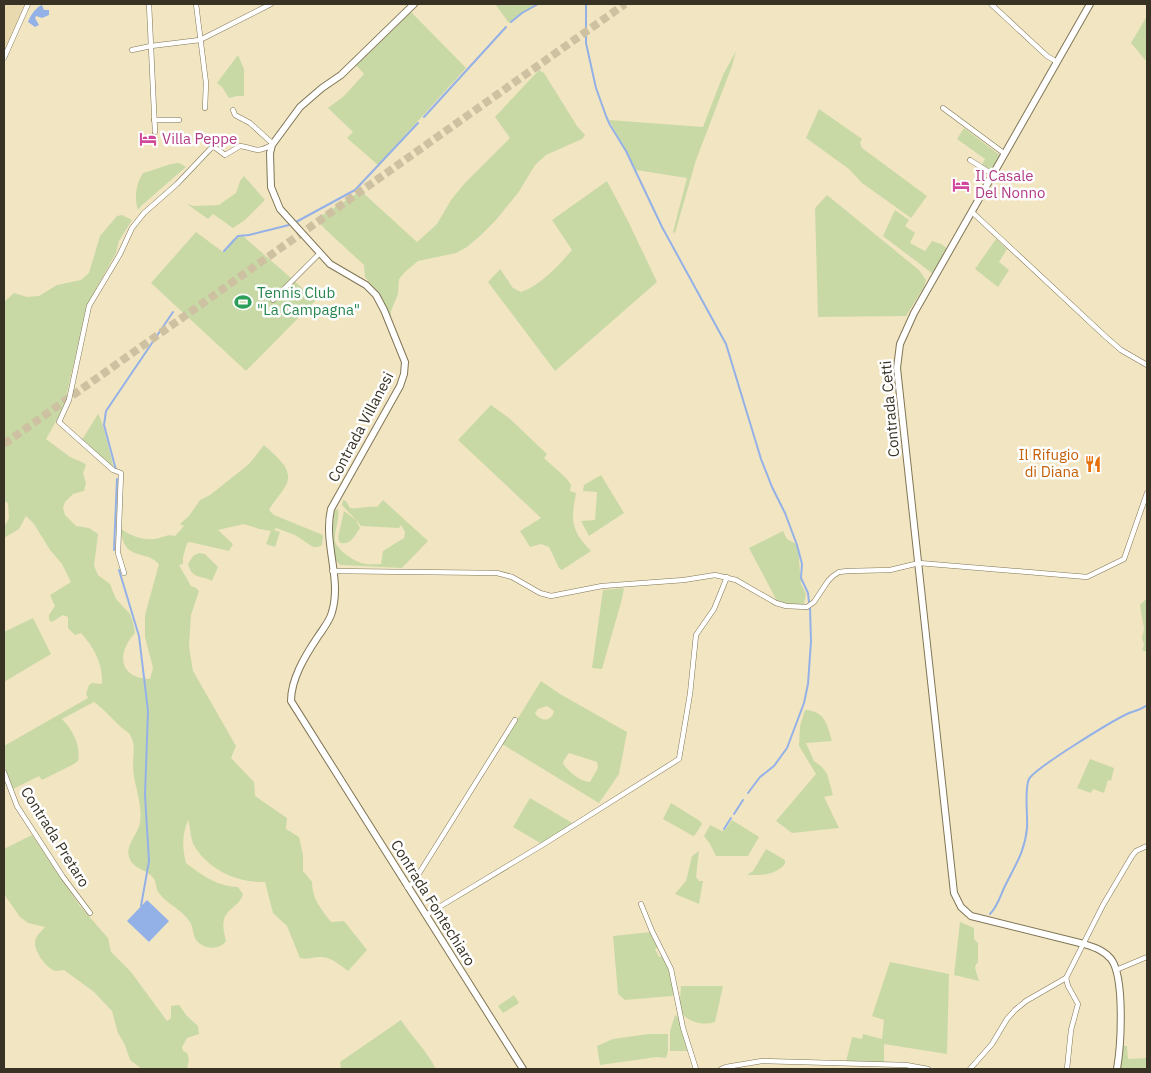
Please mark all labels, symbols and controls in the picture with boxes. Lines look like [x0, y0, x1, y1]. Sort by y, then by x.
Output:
hotel icon: Villa Peppe [138, 129, 158, 149]
place label: Villa Peppe [162, 129, 237, 148]
place label: Il Casale Del Nonno [975, 166, 1045, 202]
hotel icon: Il Casale Del Nonno [951, 175, 971, 195]
place label: Tennis Club "La Campagna" [257, 283, 360, 319]
sports icon: Tennis Club "La Campagna" [233, 292, 253, 312]
street label: Contrada Cetti [876, 360, 903, 458]
street label: Contrada Villanesi [324, 368, 398, 485]
place label: Il Rifugio di Diana [1019, 445, 1079, 481]
restaurant icon: Il Rifugio di Diana [1083, 454, 1103, 474]
street label: Contrada Pretaro [17, 783, 94, 890]
street label: Contrada Fontechiaro [387, 836, 480, 969]

